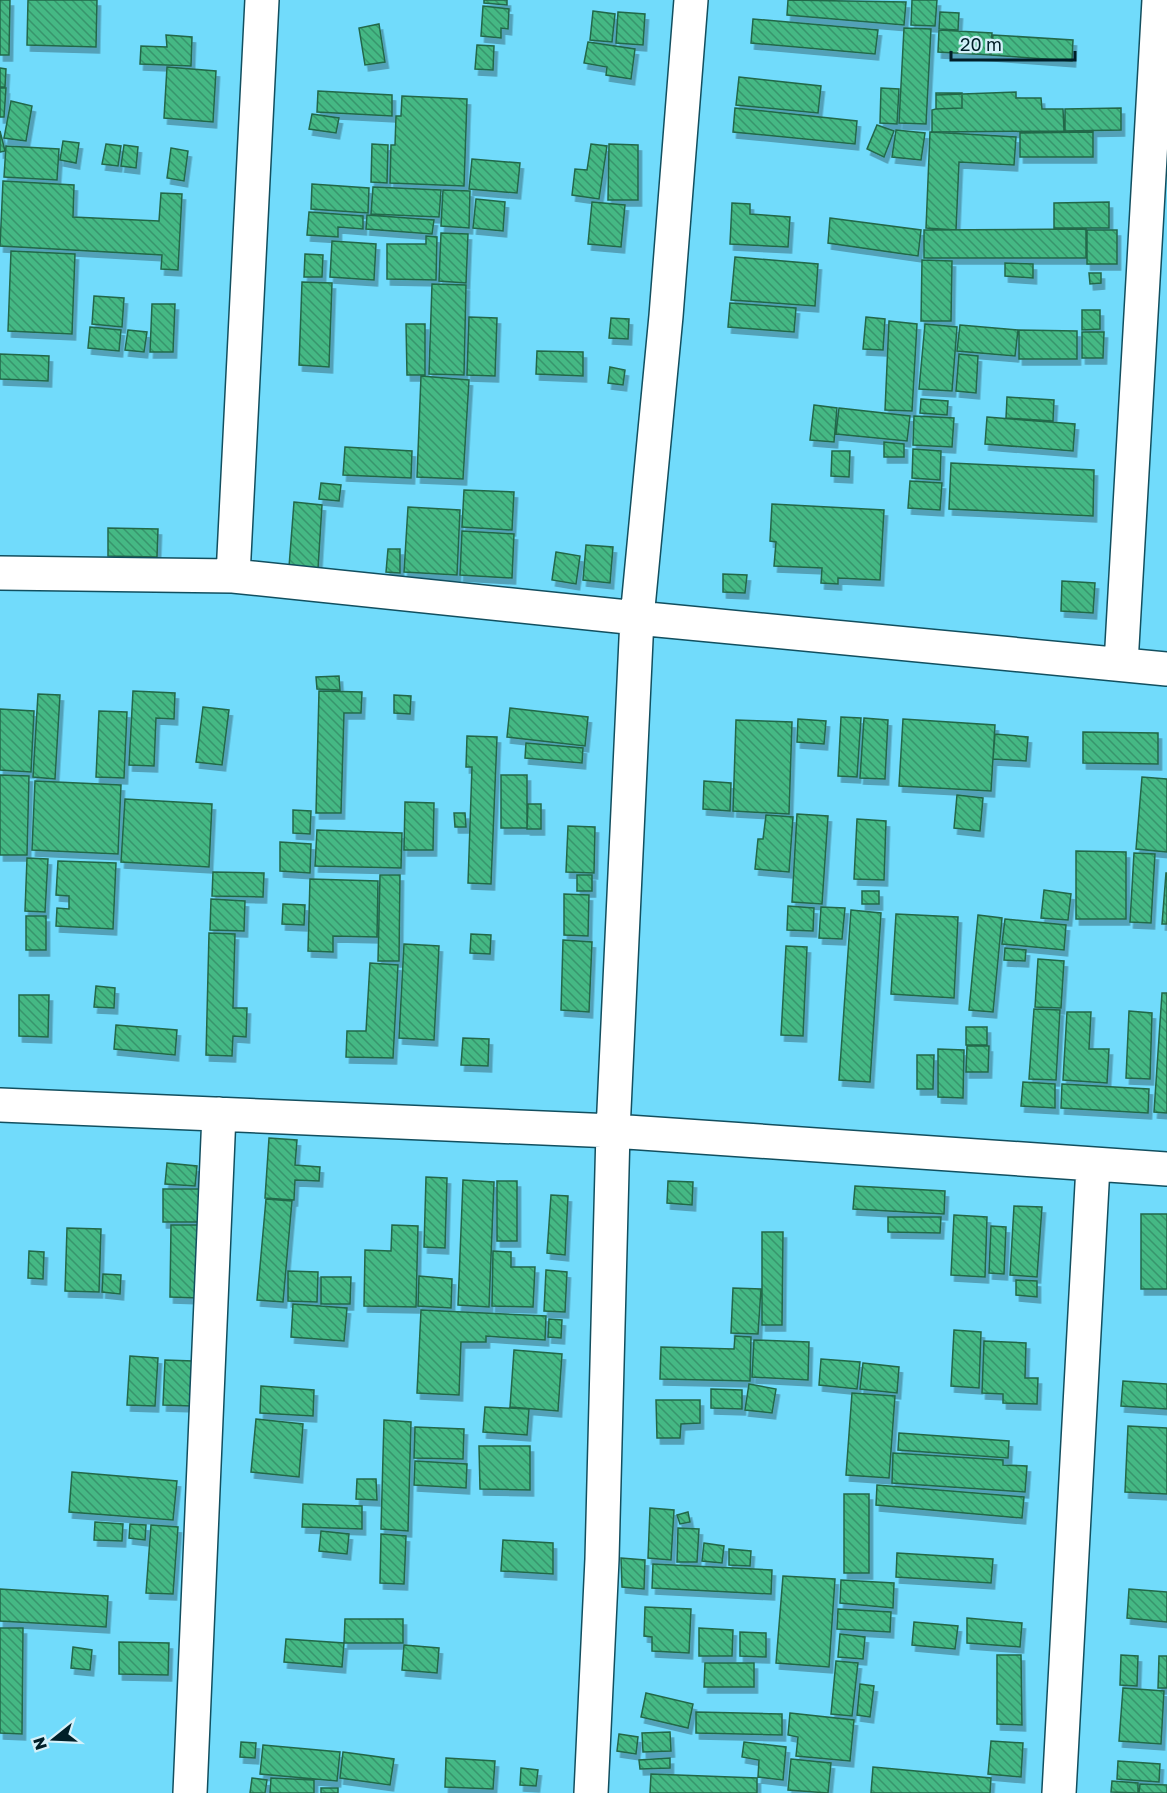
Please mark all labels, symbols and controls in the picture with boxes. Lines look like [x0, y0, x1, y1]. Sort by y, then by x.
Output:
scale bar [951, 24, 1076, 62]
text: 20 m [960, 33, 1002, 55]
north arrow [24, 1709, 84, 1769]
text: N [28, 1735, 51, 1753]

